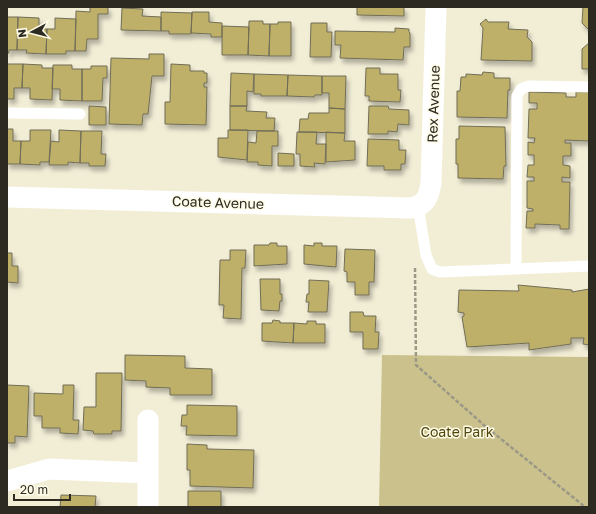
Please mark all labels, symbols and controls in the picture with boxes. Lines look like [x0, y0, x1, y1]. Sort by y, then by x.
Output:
north arrow [12, 12, 52, 52]
text: N [15, 28, 29, 38]
street label: Rex Avenue [423, 65, 443, 143]
street label: Coate Avenue [172, 192, 264, 212]
park label: Coate Park [420, 423, 494, 440]
scale bar [14, 476, 70, 502]
text: 20 m [20, 482, 48, 497]

